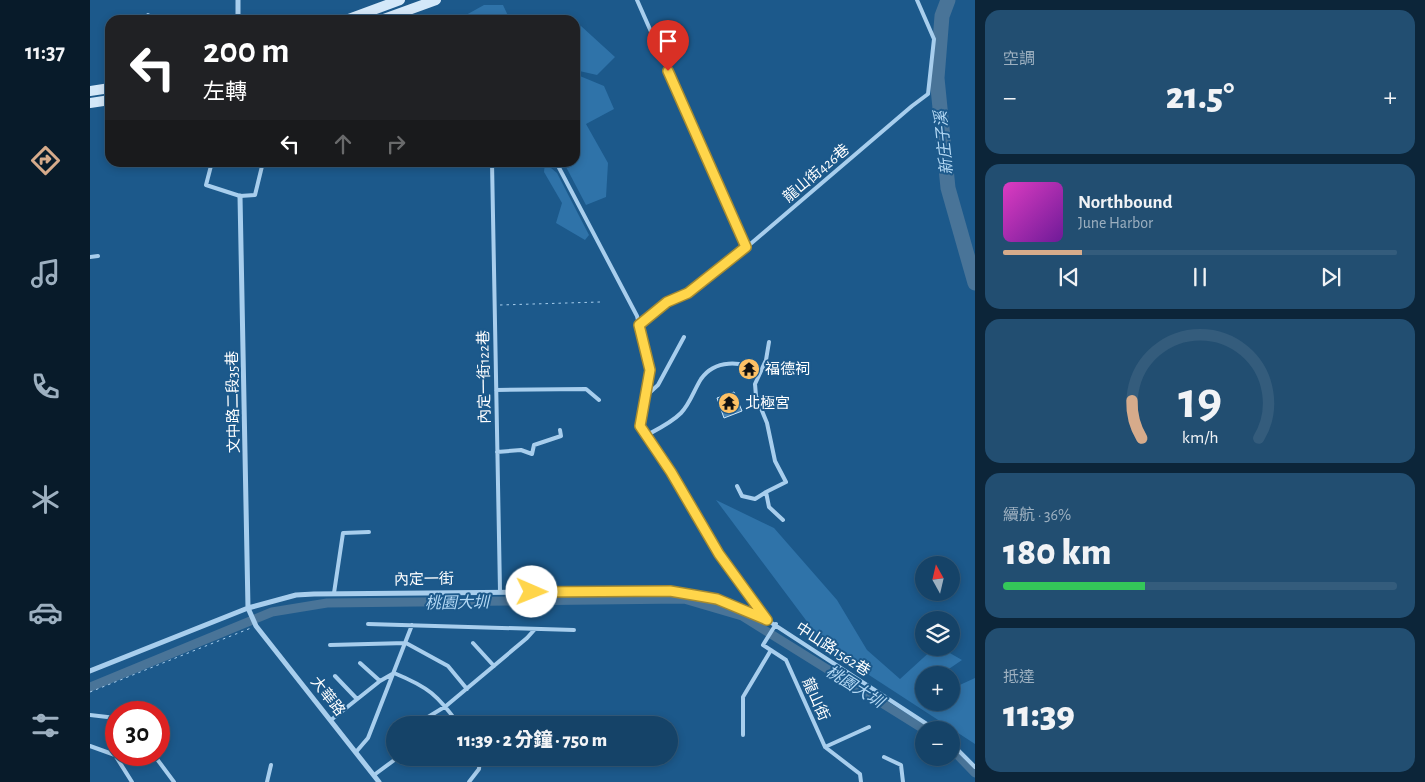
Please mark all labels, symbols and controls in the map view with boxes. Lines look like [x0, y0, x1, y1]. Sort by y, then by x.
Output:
pin [647, 20, 689, 71]
icon: arrive [654, 27, 682, 55]
text: 200 m [203, 34, 290, 69]
icon: left [120, 35, 185, 100]
text: 11:37 [25, 41, 65, 63]
text: 空調 [1003, 51, 1035, 67]
text: 21.5° [1166, 78, 1234, 116]
text: 左轉 [203, 81, 247, 103]
text: − [1003, 84, 1016, 112]
text: + [1384, 84, 1397, 112]
water label: 新庄子溪 [931, 108, 955, 176]
icon: left [276, 130, 304, 158]
icon: ahead [329, 130, 357, 158]
icon: right [382, 130, 410, 158]
street label: 龍山街426巷 [779, 140, 852, 205]
icon: directions [28, 143, 63, 178]
text: Northbound [1078, 193, 1173, 212]
text: June Harbor [1078, 215, 1153, 231]
icon: music [28, 256, 63, 291]
icon: previous [1055, 263, 1083, 291]
icon: pause [1186, 263, 1214, 291]
icon: next [1317, 263, 1345, 291]
street label: 內定一街122巷 [475, 330, 493, 424]
street label: 文中路二段35巷 [224, 351, 242, 453]
temple icon: 福德祠 [737, 357, 761, 381]
place label: 福德祠 [765, 360, 810, 377]
icon: phone [28, 369, 63, 404]
text: 19 [1178, 375, 1222, 427]
temple icon: 北極宮 [717, 391, 741, 415]
place label: 北極宮 [745, 394, 790, 411]
text: km/h [1182, 429, 1218, 447]
icon: climate [28, 482, 63, 517]
text: 續航 · 36% [1003, 507, 1071, 523]
text: 180 km [1003, 534, 1112, 572]
north arrow [915, 556, 960, 601]
map controls [915, 556, 960, 766]
position arrow [505, 565, 557, 617]
street label: 內定一街 [394, 570, 454, 588]
water label: 桃園大圳 [425, 593, 491, 612]
icon: car [28, 595, 63, 630]
button: layers [915, 611, 960, 656]
street label: 中山路1562巷 [793, 619, 873, 679]
water label: 桃園大圳 [823, 662, 888, 712]
button: + [915, 666, 960, 711]
text: 抵達 [1003, 669, 1035, 685]
street label: 大華路 [308, 673, 348, 719]
street label: 龍山街 [800, 675, 833, 723]
text: 11:39 [1003, 696, 1075, 734]
speed limit sign: 30 [105, 701, 170, 766]
icon: filters [28, 708, 63, 743]
button: − [915, 721, 960, 766]
text: 11:39 · 2 分鐘 · 750 m [457, 731, 607, 750]

